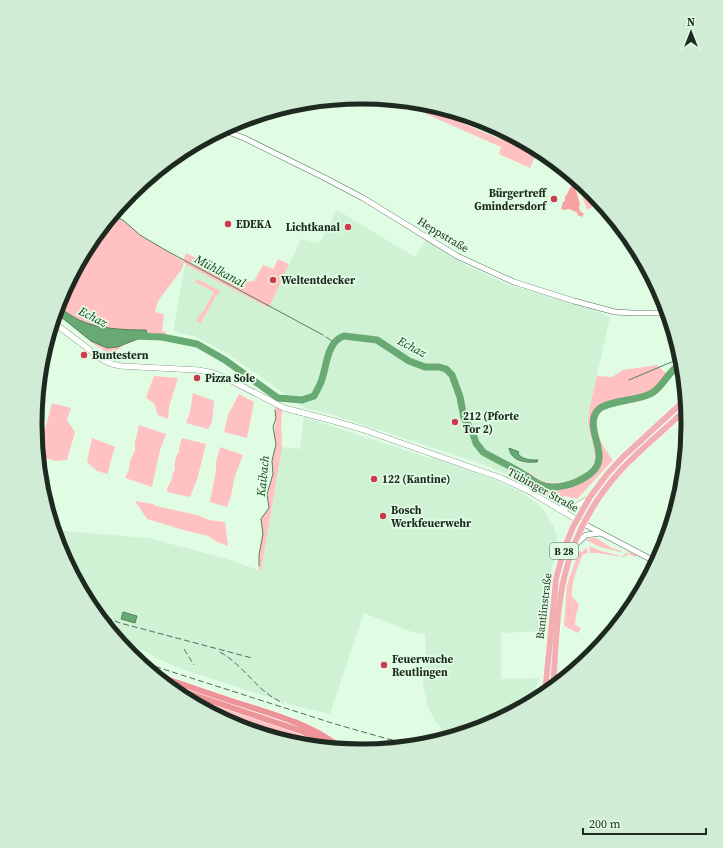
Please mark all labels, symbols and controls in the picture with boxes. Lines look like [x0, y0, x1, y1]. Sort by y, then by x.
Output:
north arrow [671, 12, 711, 52]
text: N [687, 15, 695, 30]
place label: Bürgertreff Gmindersdorf [474, 186, 548, 214]
marker: Bürgertreff Gmindersdorf [549, 194, 559, 204]
street label: Heppstraße [415, 214, 472, 256]
place label: EDEKA [236, 217, 272, 232]
marker: EDEKA [223, 219, 233, 229]
place label: Lichtkanal [286, 220, 340, 235]
marker: Lichtkanal [343, 222, 353, 232]
water label: Mühlkanal [191, 250, 249, 291]
place label: Weltentdecker [281, 273, 356, 288]
marker: Weltentdecker [268, 275, 278, 285]
water label: Echaz [75, 303, 110, 331]
water label: Echaz [394, 332, 429, 361]
place label: Buntestern [92, 348, 149, 363]
marker: Buntestern [79, 350, 89, 360]
place label: Pizza Sole [205, 371, 255, 386]
marker: Pizza Sole [192, 373, 202, 383]
place label: 212 (Pforte Tor 2) [463, 409, 519, 437]
marker: 212 (Pforte Tor 2) [450, 417, 460, 427]
water label: Kaibach [253, 454, 273, 498]
street label: Tübinger Straße [505, 464, 581, 516]
place label: 122 (Kantine) [382, 472, 450, 487]
marker: 122 (Kantine) [369, 474, 379, 484]
place label: Bosch Werkfeuerwehr [391, 503, 472, 531]
marker: Bosch Werkfeuerwehr [378, 511, 388, 521]
road number: B 28 [550, 543, 578, 559]
street label: Bantlinstraße [533, 572, 556, 640]
place label: Feuerwache Reutlingen [392, 652, 454, 680]
marker: Feuerwache Reutlingen [379, 660, 389, 670]
scale bar [583, 810, 706, 836]
text: 200 m [589, 816, 621, 832]

